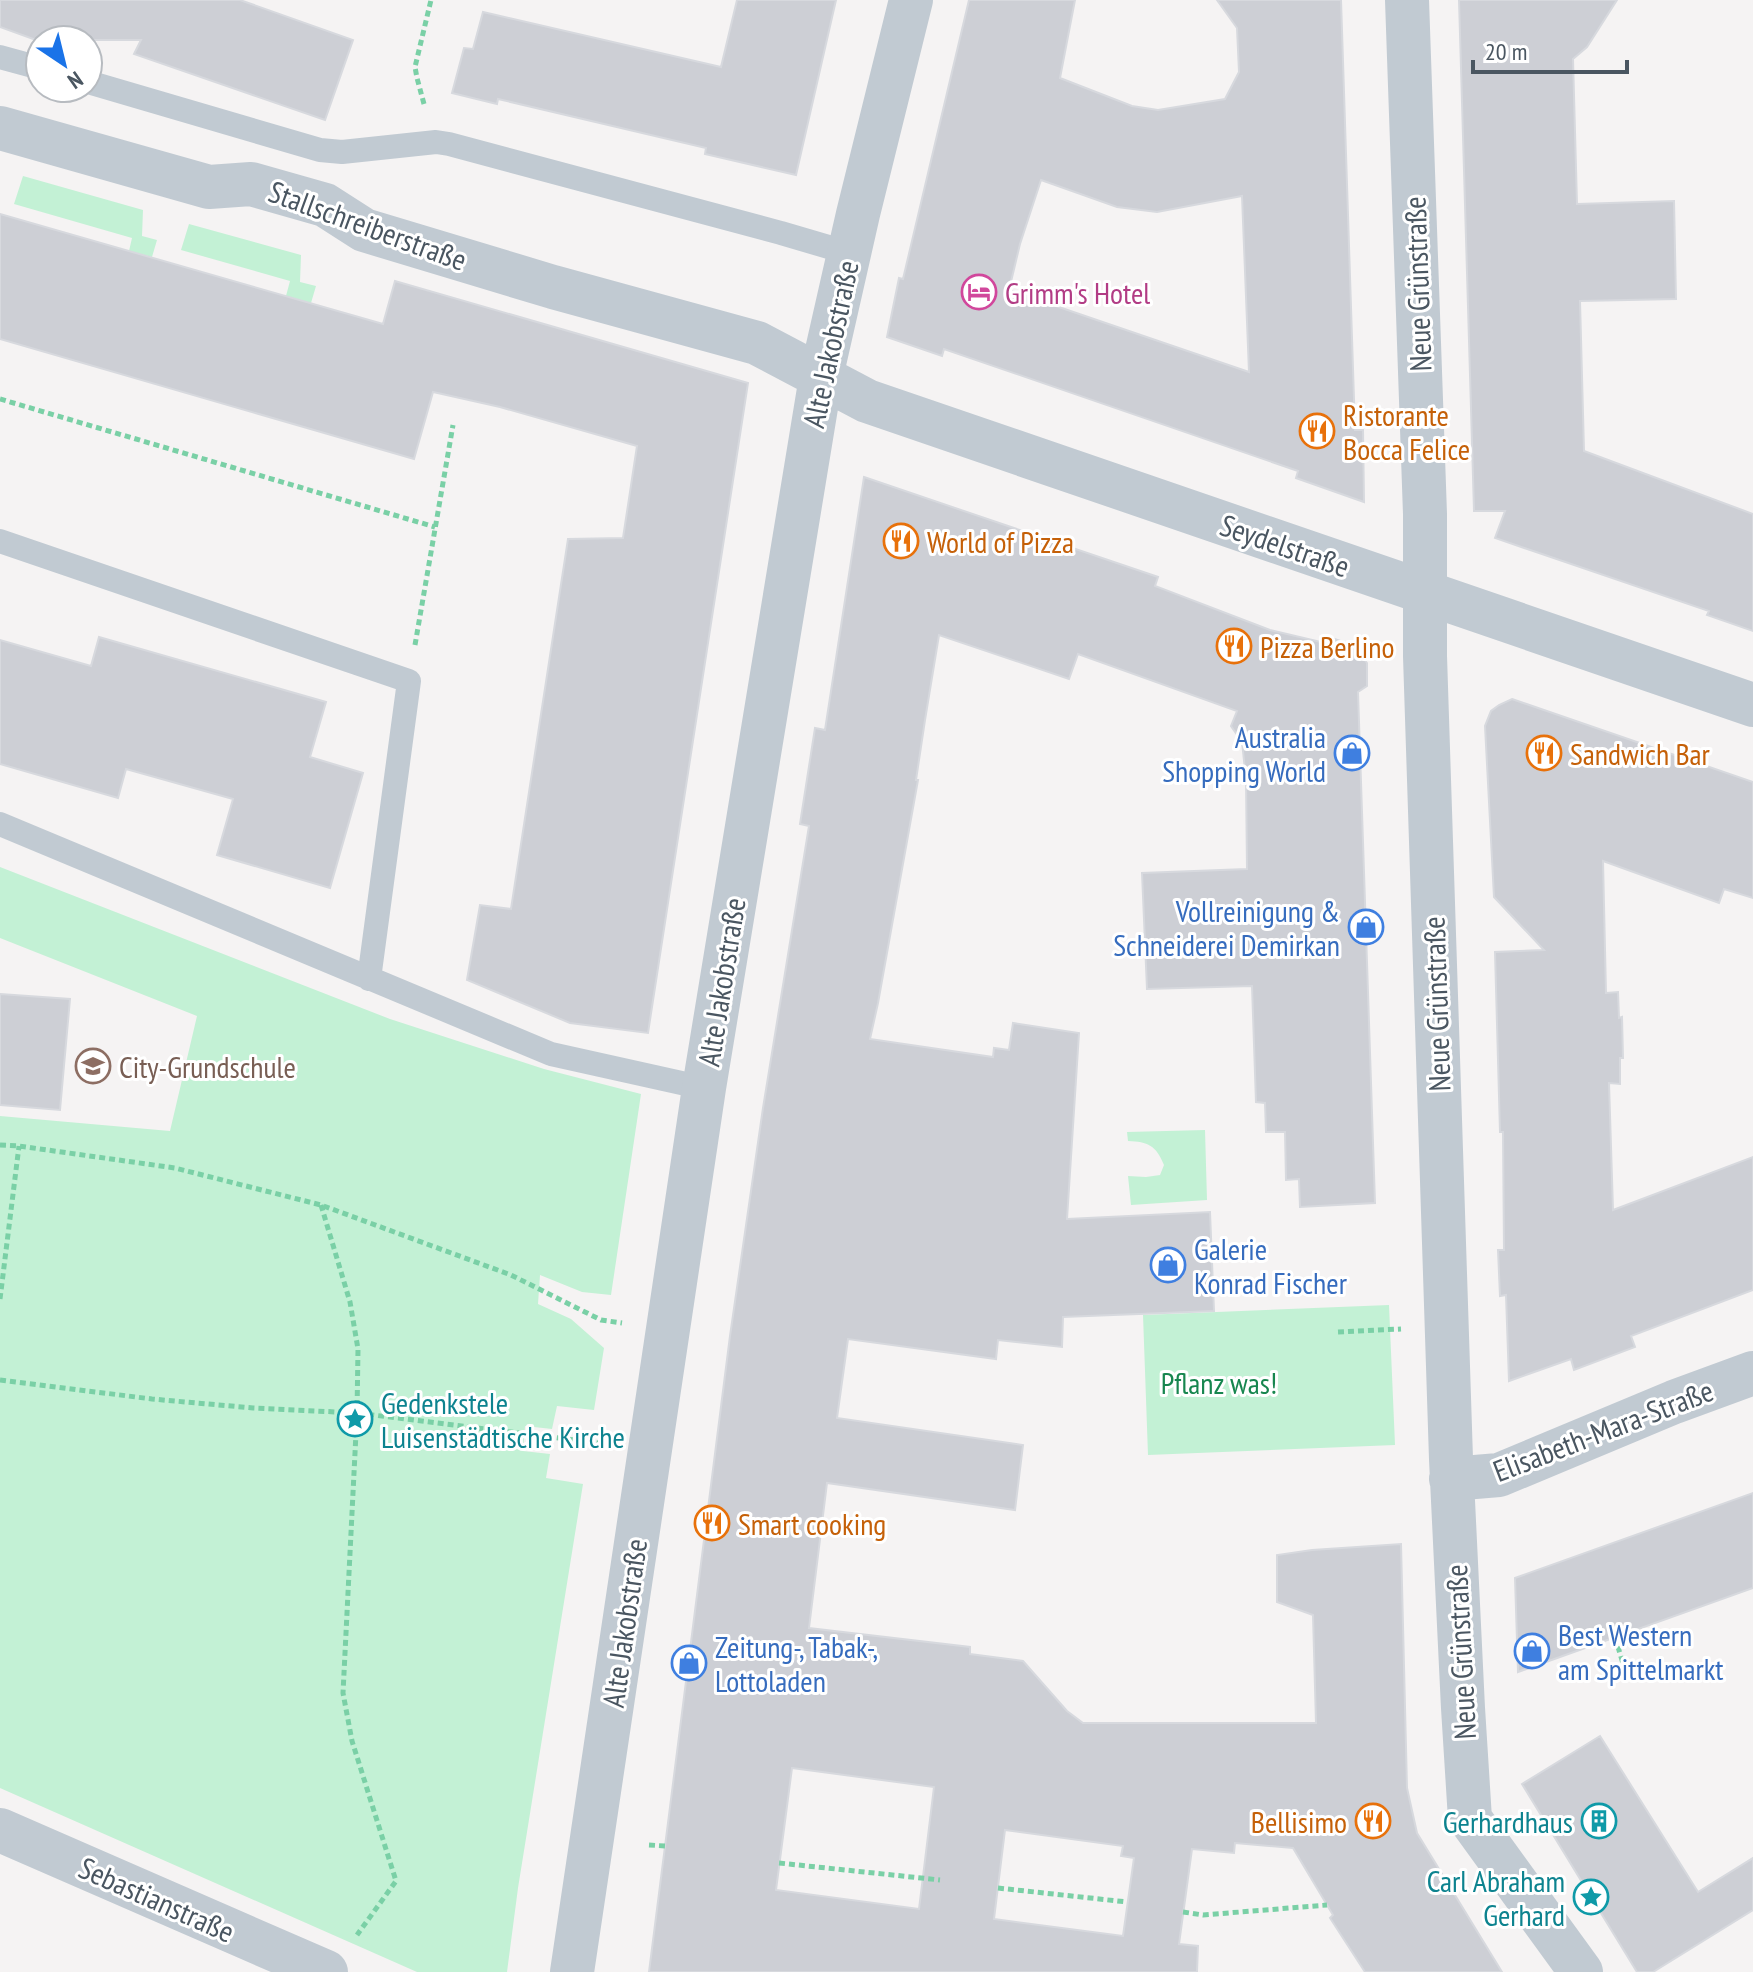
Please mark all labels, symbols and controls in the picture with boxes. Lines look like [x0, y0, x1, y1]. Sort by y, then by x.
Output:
north arrow [24, 24, 104, 104]
scale bar [1473, 24, 1627, 74]
text: 20 m [1485, 36, 1527, 67]
text: N [63, 66, 88, 95]
street label: Stallschreiberstraße [264, 171, 472, 279]
street label: Neue Grünstraße [1394, 196, 1440, 372]
street label: Alte Jakobstraße [793, 257, 867, 431]
hotel icon: Grimm's Hotel [960, 273, 998, 311]
place label: Grimm's Hotel [1005, 273, 1150, 312]
place label: Ristorante Bocca Felice [1343, 395, 1470, 468]
restaurant icon: Ristorante Bocca Felice [1298, 412, 1336, 450]
street label: Seydelstraße [1215, 505, 1355, 585]
restaurant icon: World of Pizza [882, 522, 920, 560]
place label: World of Pizza [927, 522, 1074, 561]
restaurant icon: Pizza Berlino [1215, 627, 1253, 665]
place label: Pizza Berlino [1260, 627, 1394, 666]
place label: Australia Shopping World [1162, 717, 1326, 790]
shop icon: Australia Shopping World [1333, 734, 1371, 772]
restaurant icon: Sandwich Bar [1525, 734, 1563, 772]
place label: Sandwich Bar [1570, 734, 1711, 773]
place label: Vollreinigung & Schneiderei Demirkan [1113, 891, 1340, 964]
street label: Alte Jakobstraße [688, 895, 754, 1069]
shop icon: Vollreinigung & Schneiderei Demirkan [1347, 908, 1385, 946]
street label: Neue Grünstraße [1413, 916, 1459, 1092]
school or university icon: City-Grundschule [74, 1047, 112, 1085]
place label: City-Grundschule [119, 1047, 296, 1086]
place label: Galerie Konrad Fischer [1194, 1229, 1348, 1302]
shop icon: Galerie Konrad Fischer [1149, 1246, 1187, 1284]
park label: Pflanz was! [1161, 1363, 1277, 1402]
street label: Elisabeth-Mara-Straße [1487, 1370, 1719, 1490]
place label: Gedenkstele Luisenstädtische Kirche [381, 1383, 625, 1456]
place icon: Gedenkstele Luisenstädtische Kirche [336, 1400, 374, 1438]
restaurant icon: Smart cooking [693, 1504, 731, 1542]
place label: Smart cooking [738, 1504, 886, 1543]
street label: Alte Jakobstraße [593, 1536, 655, 1710]
street label: Neue Grünstraße [1436, 1564, 1484, 1740]
place label: Best Western am Spittelmarkt [1558, 1615, 1724, 1688]
place label: Zeitung-, Tabak-, Lottoladen [715, 1627, 878, 1700]
shop icon: Best Western am Spittelmarkt [1513, 1632, 1551, 1670]
shop icon: Zeitung-, Tabak-, Lottoladen [670, 1644, 708, 1682]
place label: Bellisimo [1251, 1802, 1347, 1841]
restaurant icon: Bellisimo [1354, 1802, 1392, 1840]
place label: Gerhardhaus [1443, 1802, 1573, 1841]
building icon: Gerhardhaus [1580, 1802, 1618, 1840]
street label: Sebastianstraße [73, 1847, 241, 1951]
place label: Carl Abraham Gerhard [1427, 1861, 1565, 1934]
place icon: Carl Abraham Gerhard [1572, 1878, 1610, 1916]

